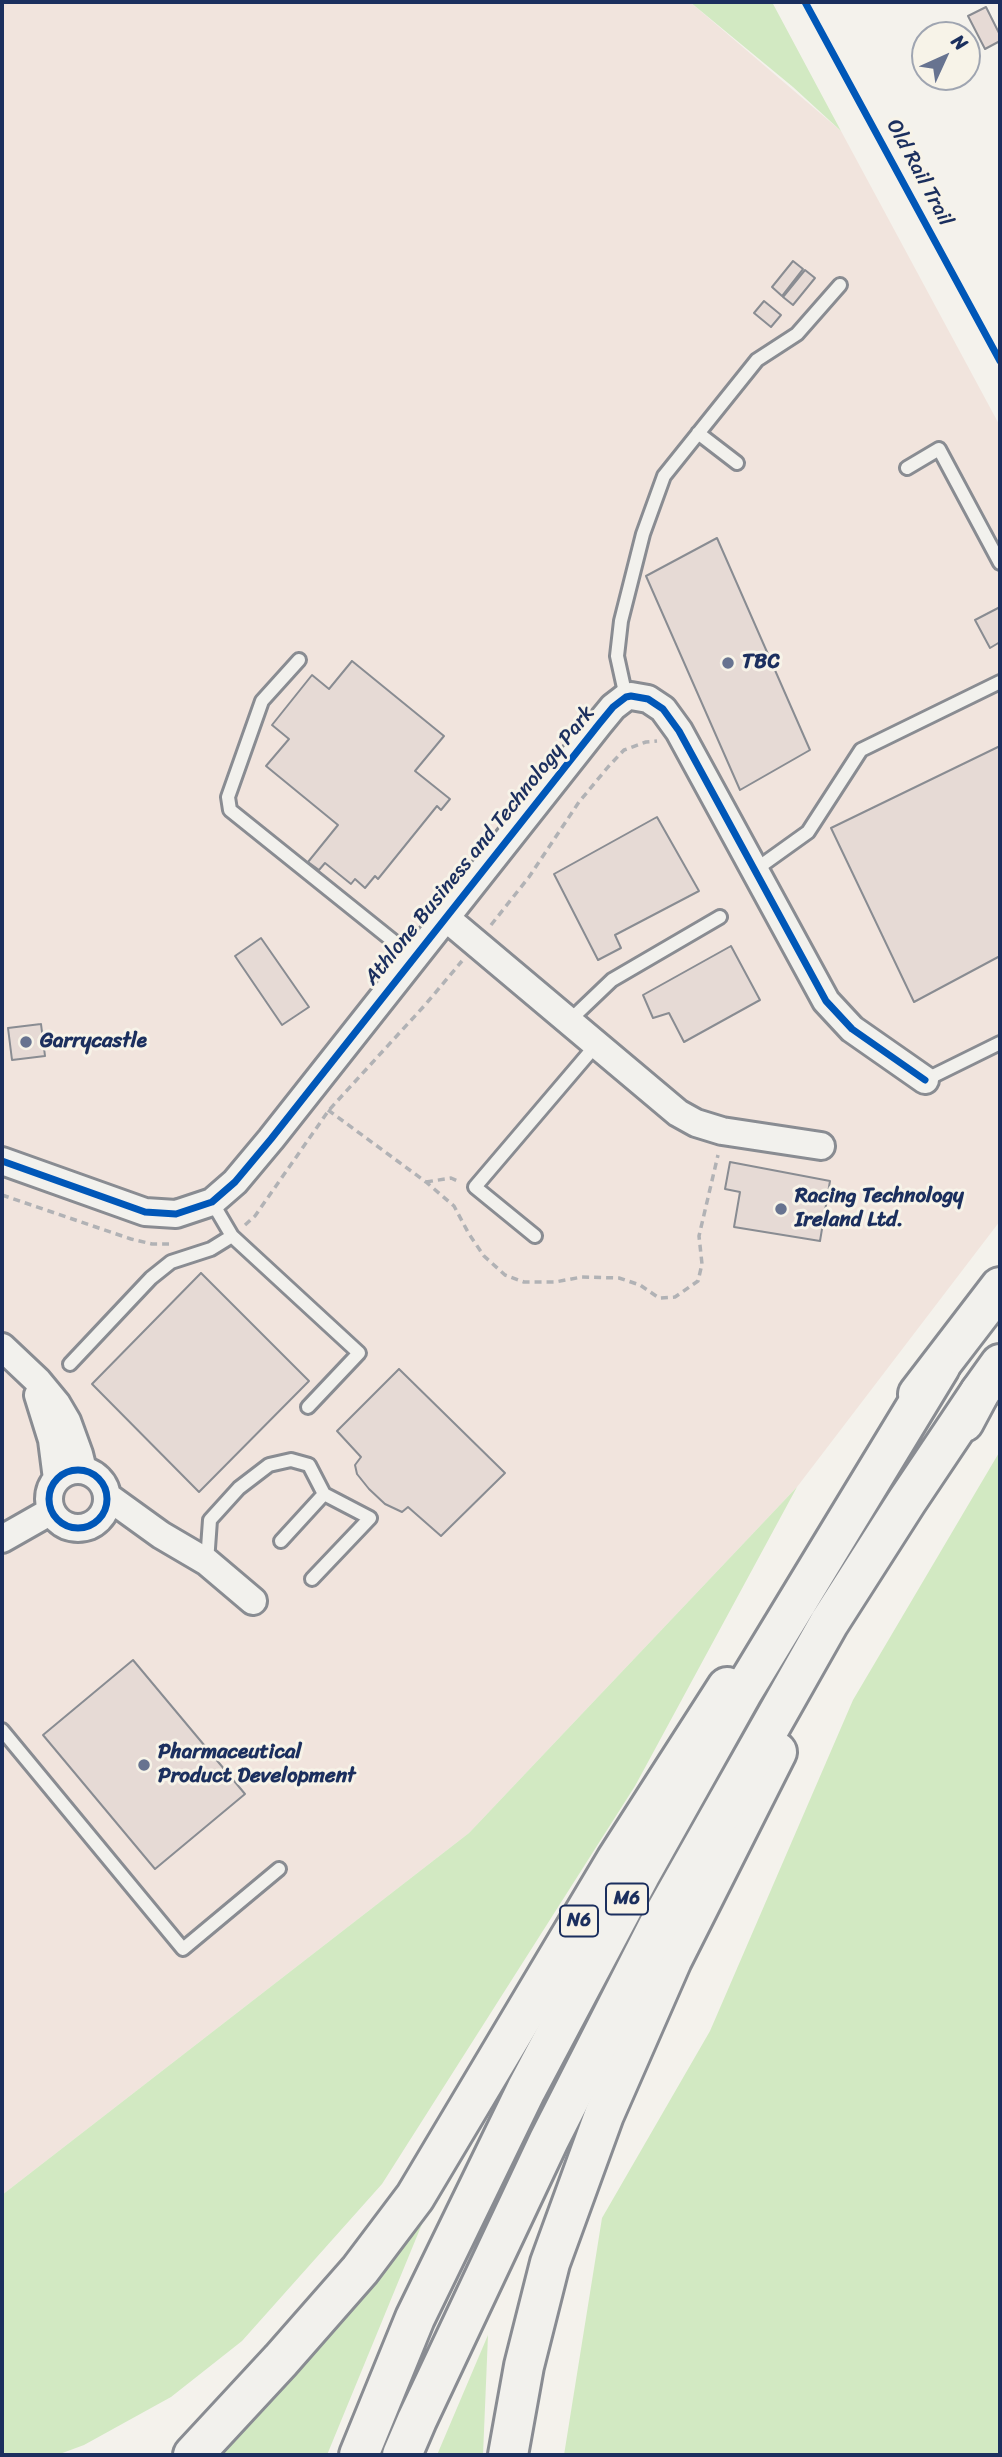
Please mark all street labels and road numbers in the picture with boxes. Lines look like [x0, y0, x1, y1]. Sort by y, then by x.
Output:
street label: Old Rail Trail [880, 115, 958, 231]
street label: Athlone Business and Technology Park [359, 701, 601, 991]
road number: M6 [606, 1884, 648, 1914]
road number: N6 [560, 1906, 598, 1937]

